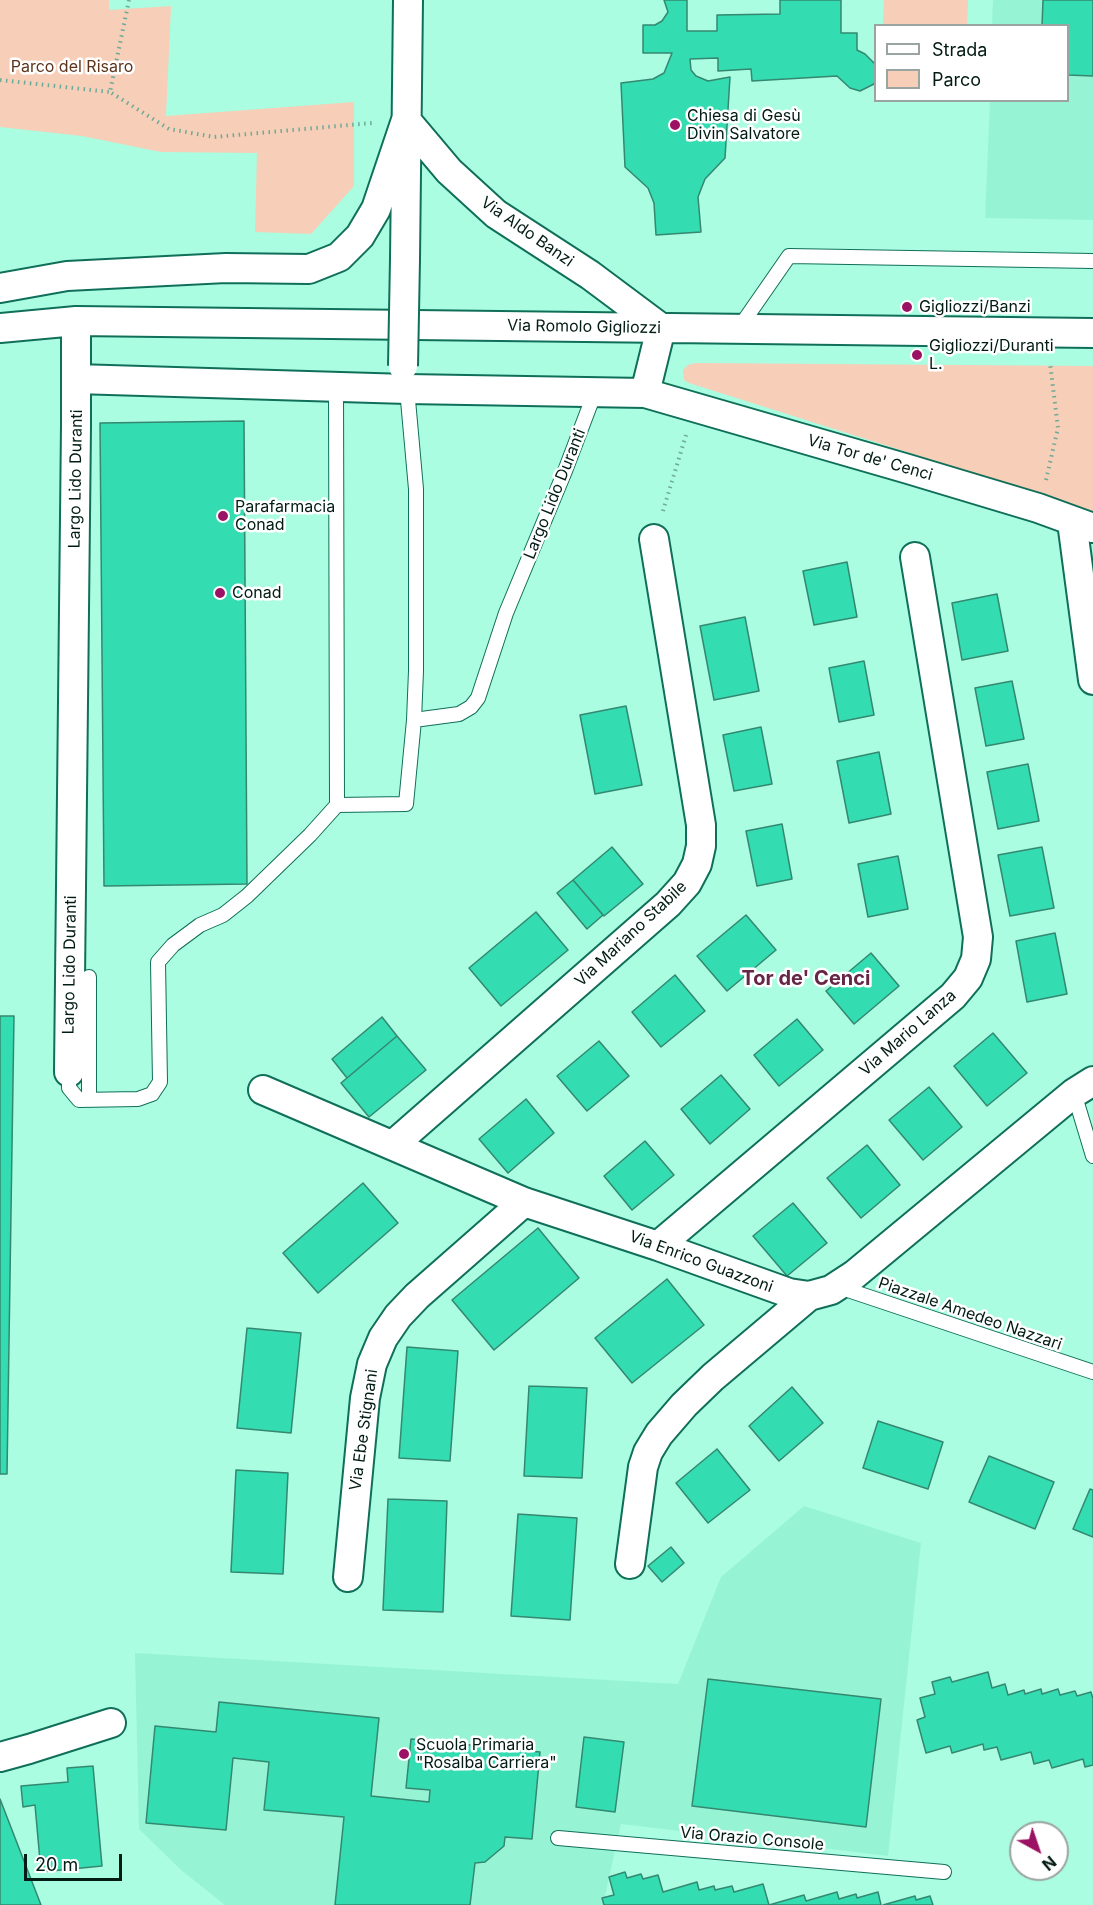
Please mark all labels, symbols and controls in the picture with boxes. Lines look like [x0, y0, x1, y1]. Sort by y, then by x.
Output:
legend [874, 24, 1069, 102]
text: Strada [932, 39, 987, 60]
park label: Parco del Risaro [11, 57, 133, 77]
text: Parco [932, 69, 981, 90]
place label: Chiesa di Gesù Divin Salvatore [687, 106, 801, 144]
marker: Chiesa di Gesù Divin Salvatore [668, 118, 682, 132]
street label: Via Aldo Banzi [477, 193, 577, 271]
place label: Gigliozzi/Banzi [919, 297, 1031, 317]
marker: Gigliozzi/Banzi [900, 300, 914, 314]
street label: Via Romolo Gigliozzi [507, 316, 661, 338]
place label: Gigliozzi/Duranti L. [929, 336, 1054, 374]
marker: Gigliozzi/Duranti L. [910, 348, 924, 362]
street label: Largo Lido Duranti [65, 409, 87, 549]
street label: Largo Lido Duranti [520, 426, 590, 562]
street label: Via Tor de' Cenci [805, 431, 935, 485]
place label: Parafarmacia Conad [235, 497, 335, 535]
marker: Parafarmacia Conad [216, 509, 230, 523]
place label: Conad [232, 583, 282, 603]
marker: Conad [213, 586, 227, 600]
street label: Via Mariano Stabile [571, 877, 691, 991]
street label: Largo Lido Duranti [59, 895, 81, 1035]
district label: Tor de' Cenci [742, 967, 870, 991]
street label: Via Mario Lanza [856, 986, 960, 1080]
street label: Via Enrico Guazzoni [626, 1227, 776, 1297]
street label: Piazzale Amedeo Nazzari [876, 1274, 1064, 1354]
street label: Via Ebe Stignani [346, 1368, 382, 1492]
place label: Scuola Primaria "Rosalba Carriera" [416, 1735, 557, 1773]
marker: Scuola Primaria "Rosalba Carriera" [397, 1747, 411, 1761]
north arrow [1009, 1821, 1069, 1881]
street label: Via Orazio Console [679, 1823, 825, 1855]
scale bar [27, 1842, 124, 1880]
text: N [1038, 1852, 1060, 1875]
text: 20 m [35, 1854, 78, 1875]

